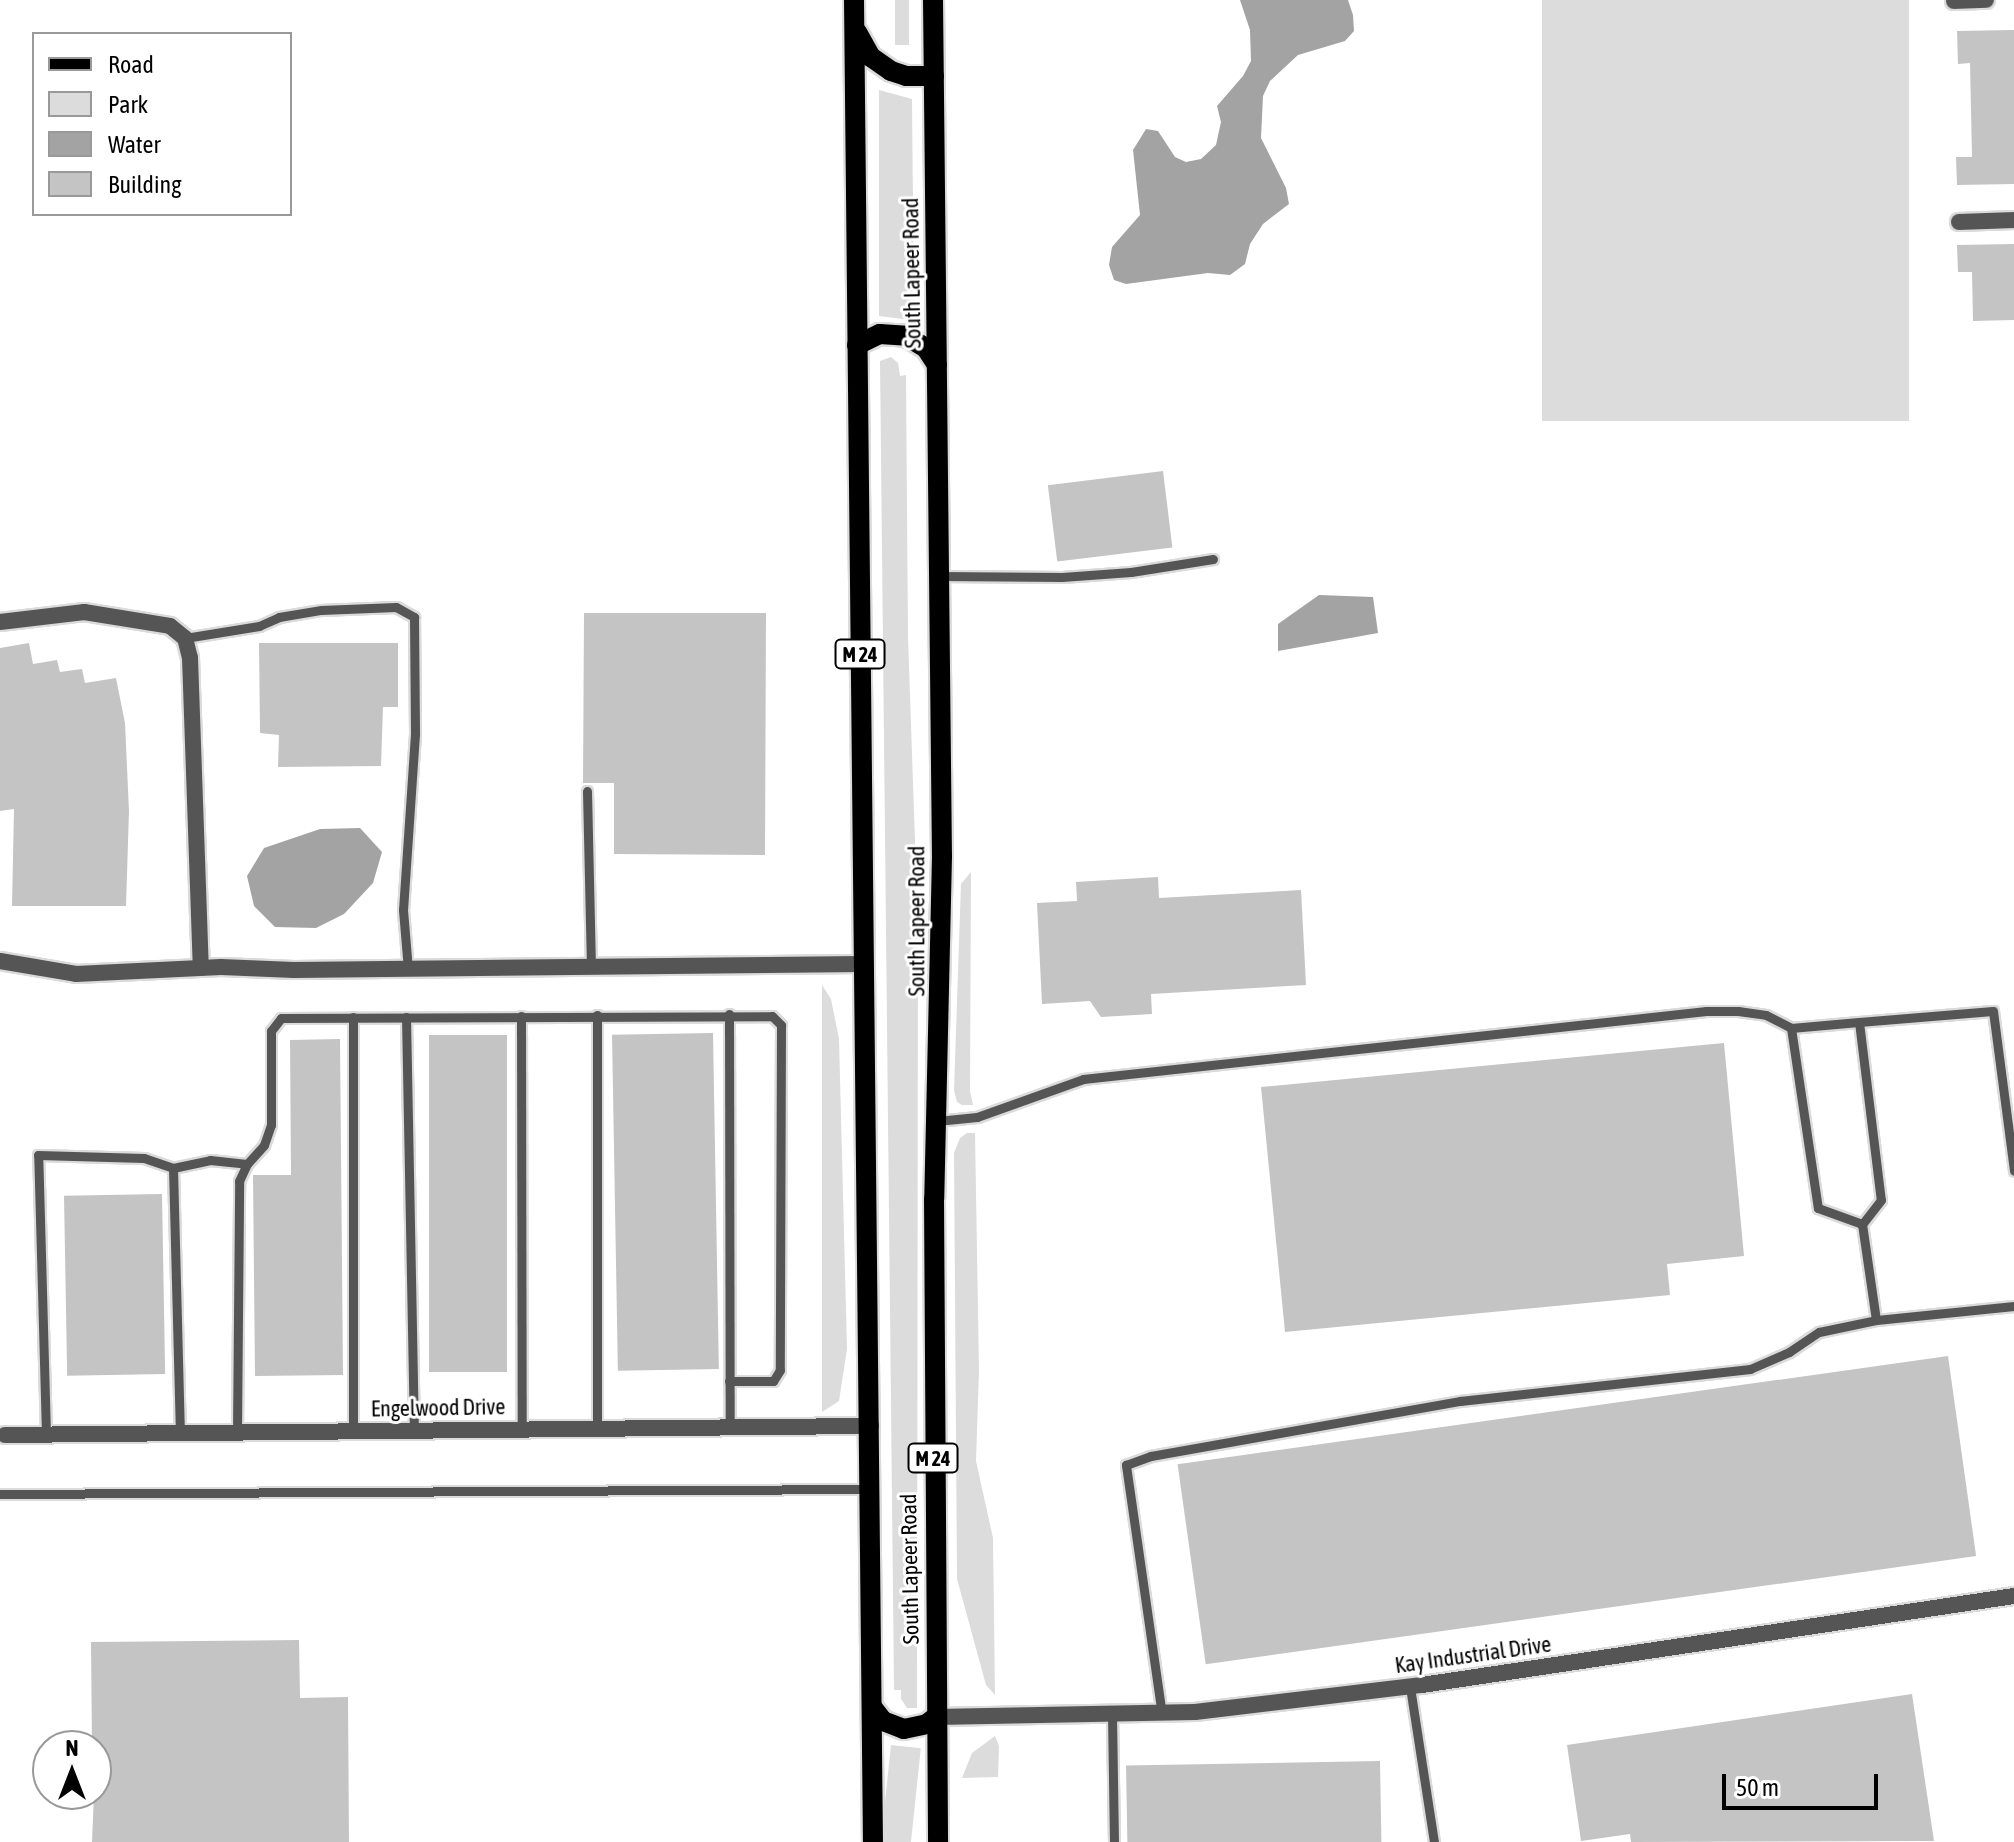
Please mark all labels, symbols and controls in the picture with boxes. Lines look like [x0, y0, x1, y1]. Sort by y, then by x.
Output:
legend [32, 32, 292, 216]
text: Road [108, 51, 154, 78]
text: Park [108, 91, 148, 118]
text: Water [108, 131, 161, 158]
text: Building [108, 171, 181, 198]
street label: South Lapeer Road [897, 197, 927, 349]
road number: M 24 [834, 638, 886, 670]
street label: South Lapeer Road [904, 846, 930, 996]
street label: Engelwood Drive [371, 1394, 505, 1422]
road number: M 24 [907, 1442, 959, 1474]
street label: South Lapeer Road [895, 1493, 925, 1645]
street label: Kay Industrial Drive [1393, 1631, 1553, 1679]
north arrow [32, 1730, 112, 1810]
text: N [66, 1735, 78, 1761]
scale bar [1726, 1758, 1882, 1808]
text: 50 m [1736, 1774, 1779, 1801]

